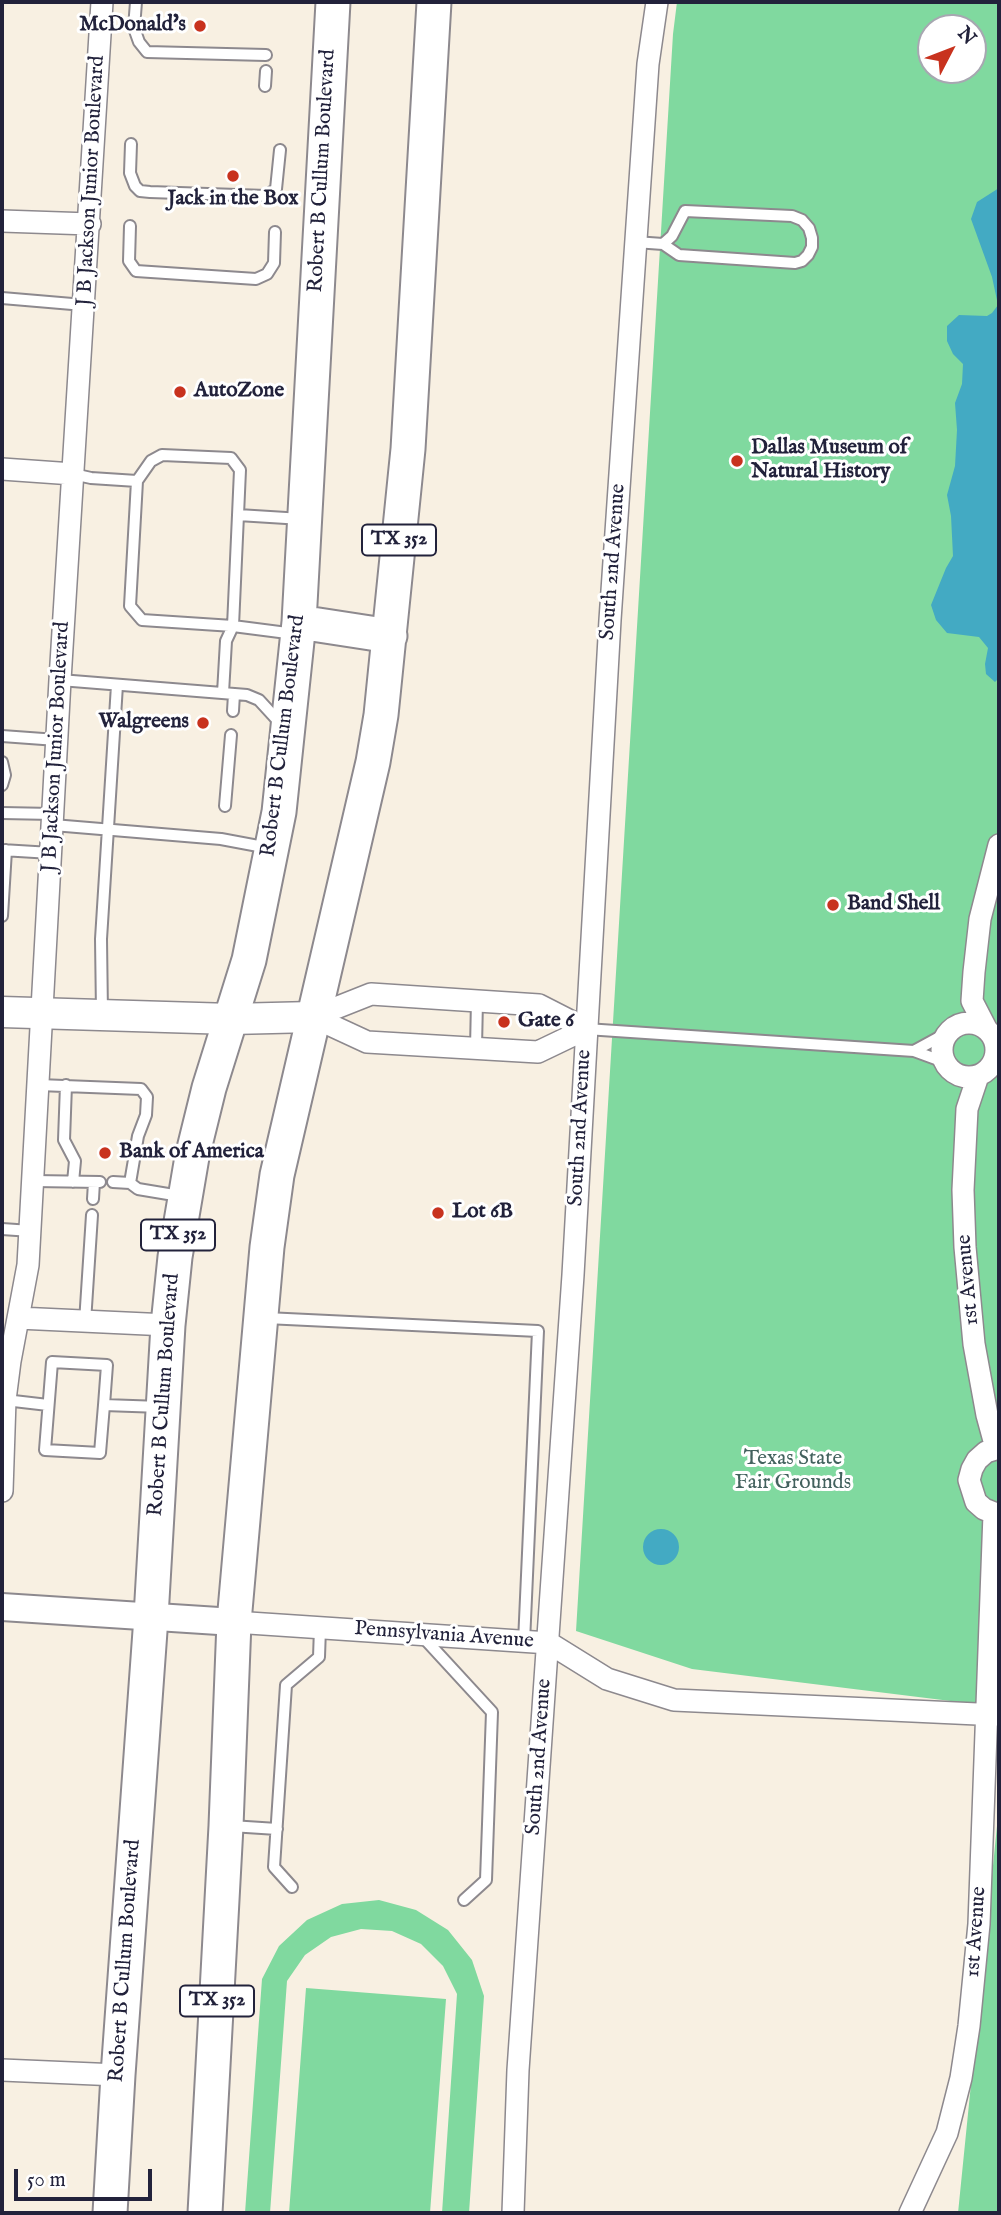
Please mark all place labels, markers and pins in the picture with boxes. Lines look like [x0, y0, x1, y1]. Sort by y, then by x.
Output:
place label: McDonald's [79, 13, 186, 39]
marker: McDonald's [192, 18, 208, 34]
marker: Jack in the Box [225, 168, 241, 184]
place label: Jack in the Box [167, 187, 299, 213]
place label: AutoZone [194, 379, 284, 405]
marker: AutoZone [172, 384, 188, 400]
place label: Dallas Museum of Natural History [751, 436, 907, 486]
marker: Dallas Museum of Natural History [729, 453, 745, 469]
place label: Walgreens [99, 710, 189, 736]
marker: Walgreens [195, 715, 211, 731]
place label: Band Shell [847, 892, 940, 918]
marker: Band Shell [825, 897, 841, 913]
place label: Gate 6 [518, 1009, 574, 1035]
marker: Gate 6 [496, 1014, 512, 1030]
place label: Bank of America [119, 1140, 264, 1166]
marker: Bank of America [97, 1145, 113, 1161]
place label: Lot 6B [452, 1200, 513, 1226]
marker: Lot 6B [430, 1205, 446, 1221]

